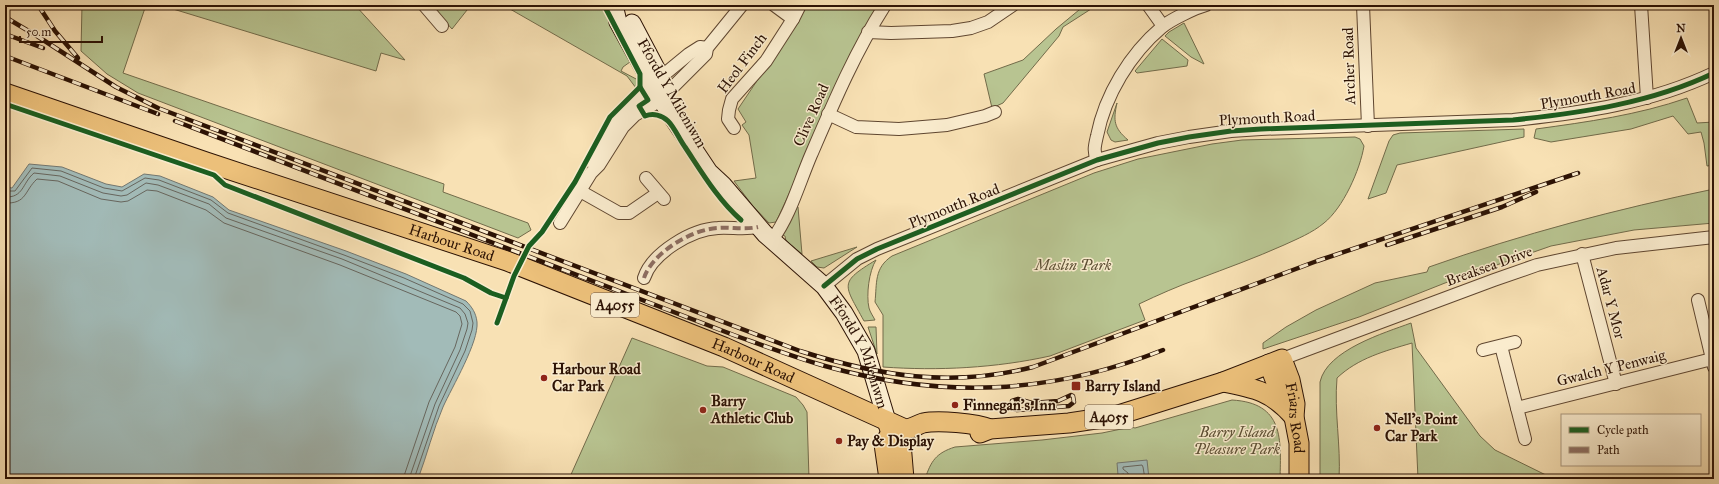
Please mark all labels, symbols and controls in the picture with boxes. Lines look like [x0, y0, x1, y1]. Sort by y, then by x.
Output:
scale bar [20, 18, 102, 44]
north arrow [1661, 18, 1701, 58]
text: N [1676, 22, 1686, 35]
text: 50 m [26, 25, 51, 39]
street label: Archer Road [1339, 27, 1359, 106]
street label: Heol Finch [714, 29, 771, 97]
street label: Ffordd Y Mileniwm [633, 35, 711, 151]
street label: Plymouth Road [1539, 79, 1638, 113]
street label: Clive Road [789, 80, 833, 149]
street label: Plymouth Road [1218, 106, 1316, 130]
street label: Plymouth Road [906, 179, 1003, 232]
street label: Harbour Road [407, 220, 497, 265]
street label: Breaksea Drive [1443, 242, 1535, 290]
park label: Maslin Park [1033, 256, 1112, 274]
street label: Adar Y Mor [1592, 264, 1629, 341]
street label: Ffordd Y Mileniwm [825, 292, 892, 411]
road number: A4055 [591, 293, 639, 317]
street label: Harbour Road [709, 334, 798, 387]
street label: Gwalch Y Penwaig [1555, 346, 1668, 390]
place label: Harbour Road Car Park [552, 360, 641, 395]
marker: Harbour Road Car Park [539, 373, 549, 383]
place label: Barry Island [1085, 377, 1161, 396]
marker: Barry Island [1070, 380, 1082, 392]
street label: Friars Road [1282, 381, 1308, 454]
place label: Barry Athletic Club [710, 392, 794, 427]
place label: Finnegan's Inn [963, 396, 1057, 415]
marker: Finnegan's Inn [950, 400, 960, 410]
marker: Barry Athletic Club [698, 405, 708, 415]
road number: A4055 [1085, 405, 1133, 429]
place label: Nell's Point Car Park [1385, 410, 1458, 445]
legend [1561, 414, 1701, 466]
park label: Barry Island Pleasure Park [1194, 423, 1281, 458]
marker: Nell's Point Car Park [1372, 423, 1382, 433]
text: Cycle path [1597, 423, 1649, 437]
place label: Pay & Display [847, 432, 935, 451]
marker: Pay & Display [834, 436, 844, 446]
text: Path [1597, 443, 1620, 457]

